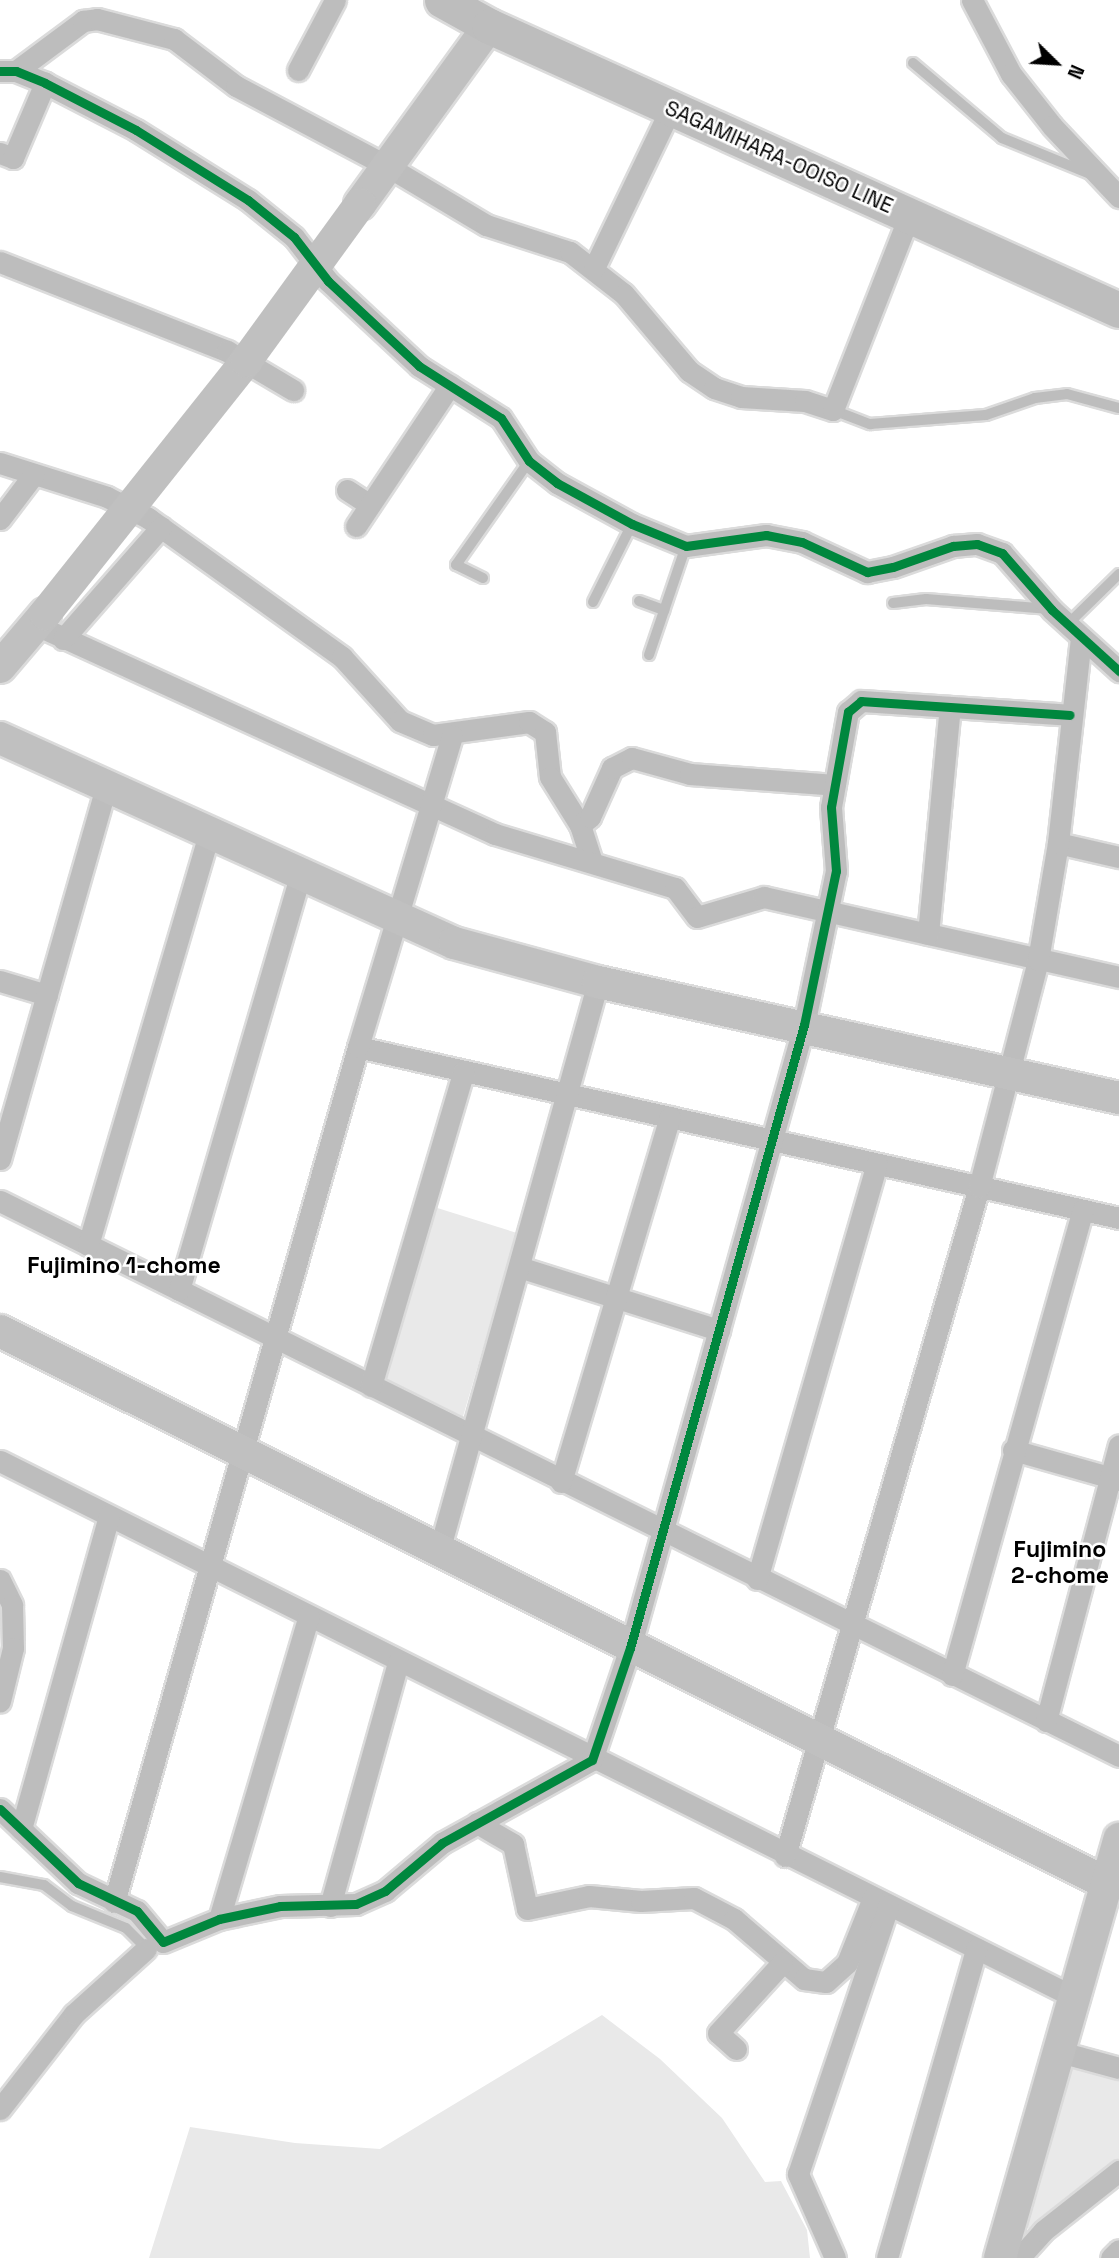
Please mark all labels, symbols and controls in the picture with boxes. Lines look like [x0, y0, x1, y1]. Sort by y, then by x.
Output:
north arrow [1021, 28, 1091, 98]
text: N [1062, 61, 1090, 83]
street label: SAGAMIHARA-OOISO LINE [661, 95, 897, 219]
district label: Fujimino 1-chome [27, 1251, 221, 1279]
district label: Fujimino 2-chome [1011, 1535, 1109, 1589]

